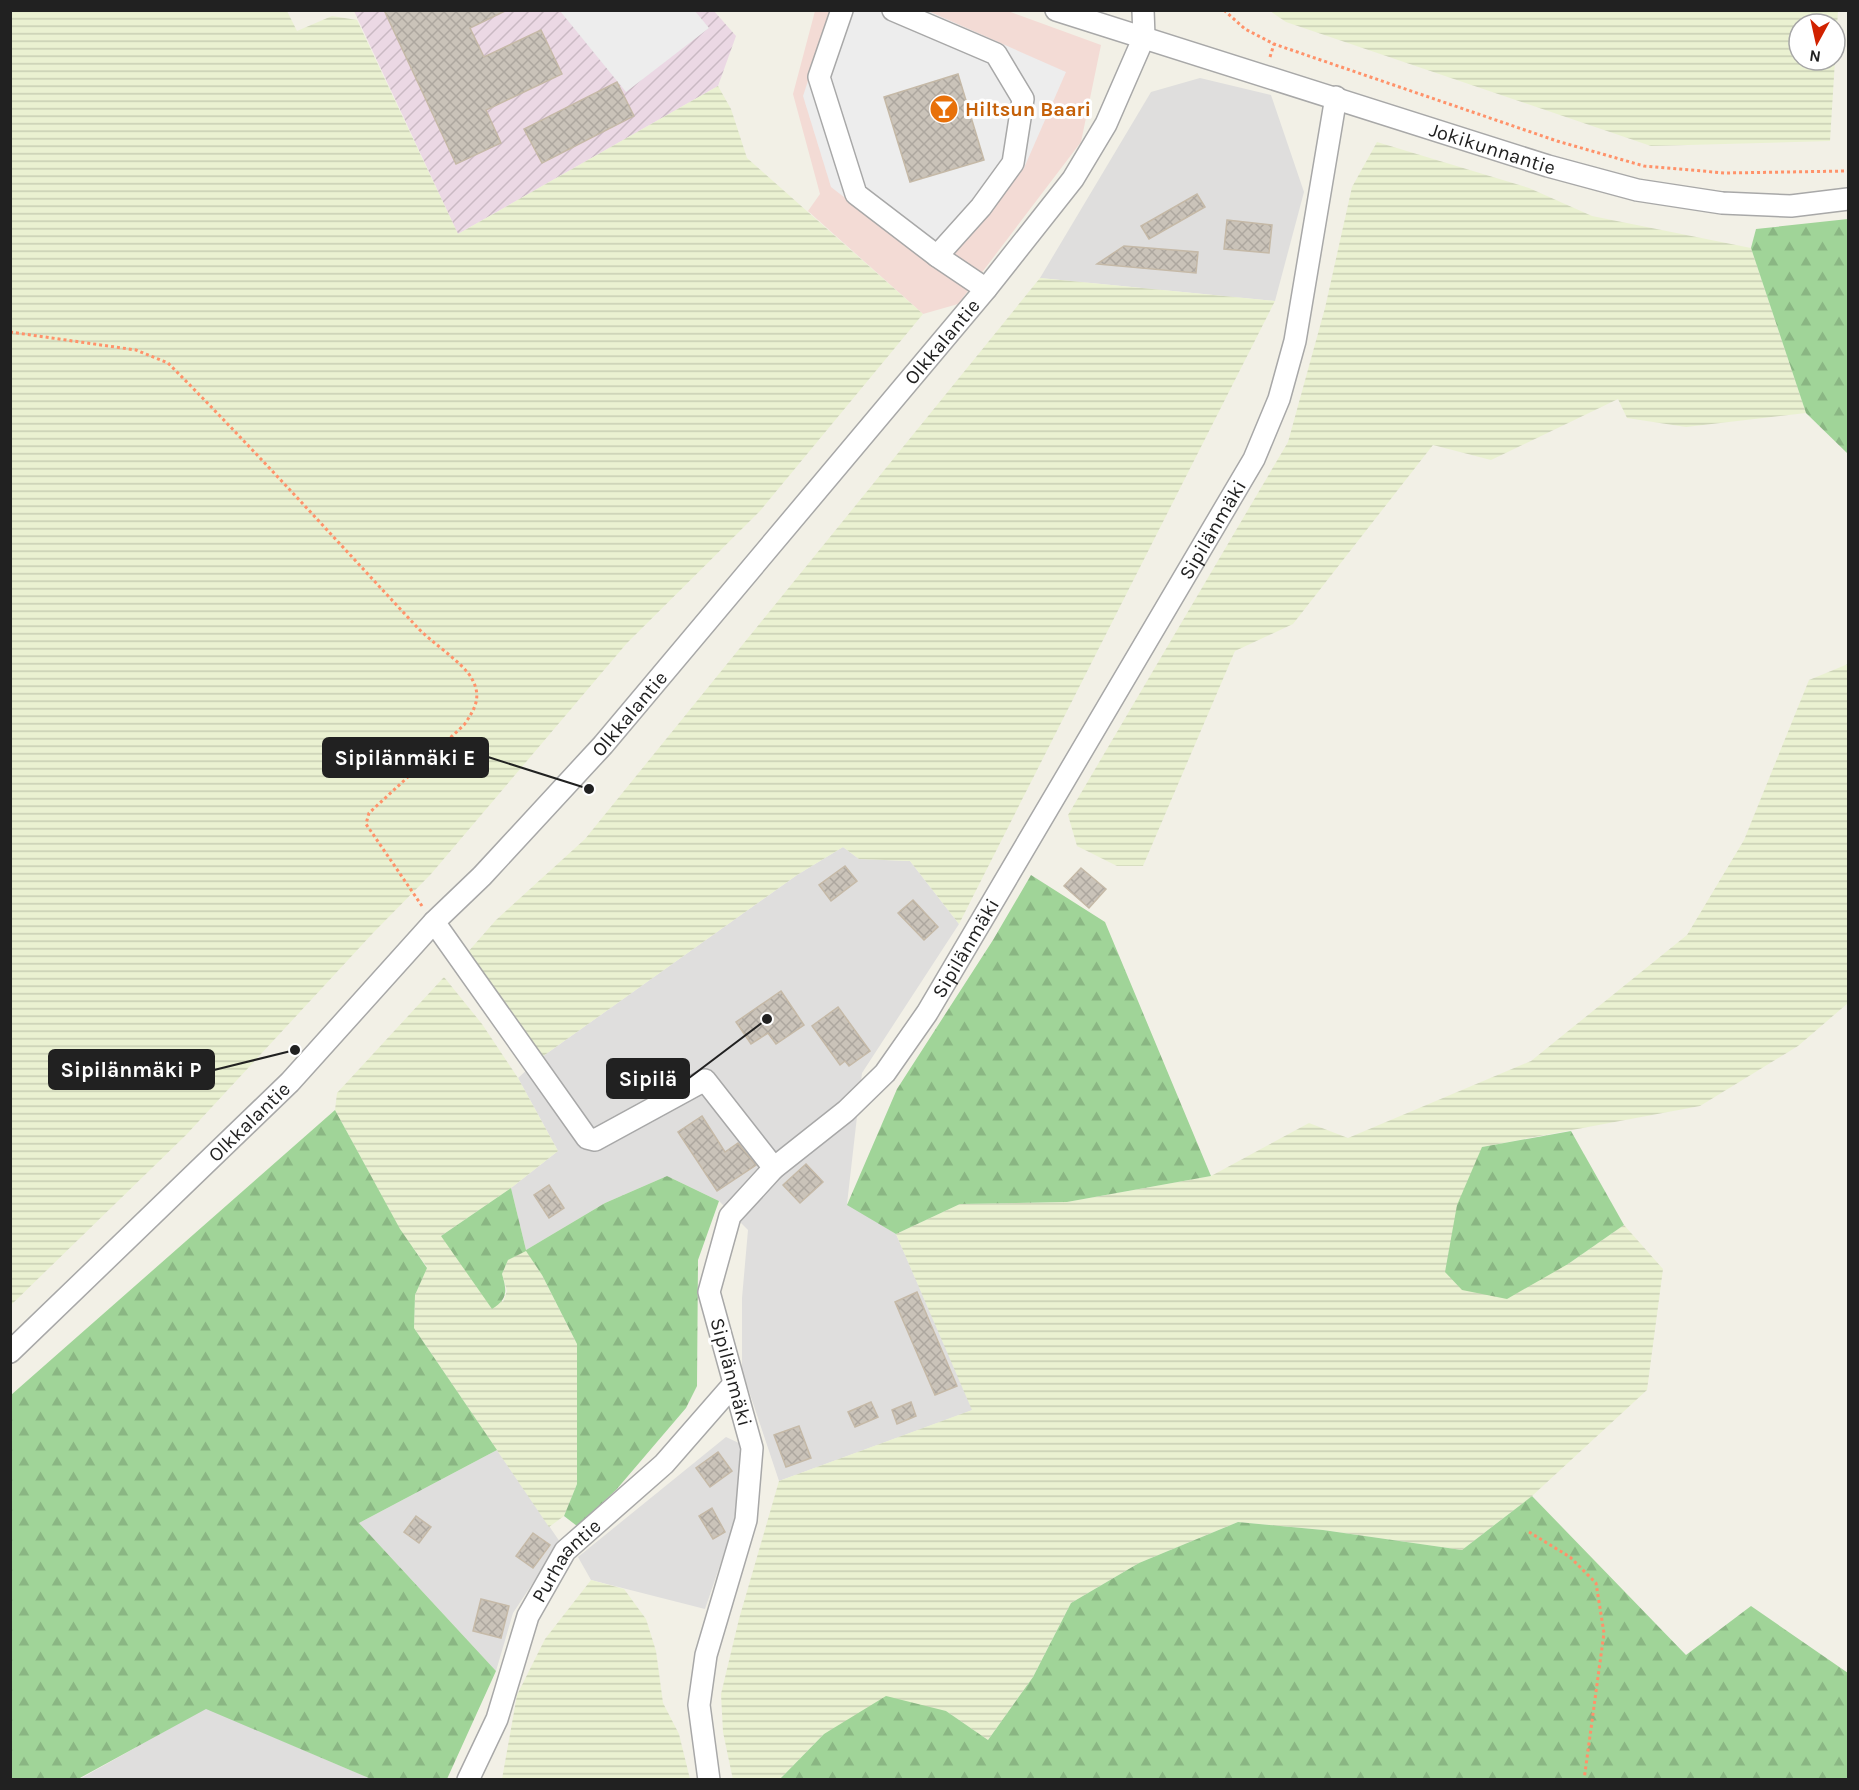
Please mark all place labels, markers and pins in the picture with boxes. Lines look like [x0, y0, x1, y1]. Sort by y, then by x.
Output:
bar icon: Hiltsun Baari [928, 93, 960, 125]
place label: Hiltsun Baari [965, 98, 1091, 121]
callout: Sipilänmäki E [323, 738, 488, 777]
callout: Sipilänmäki P [49, 1050, 214, 1089]
callout: Sipilä [607, 1059, 689, 1098]

